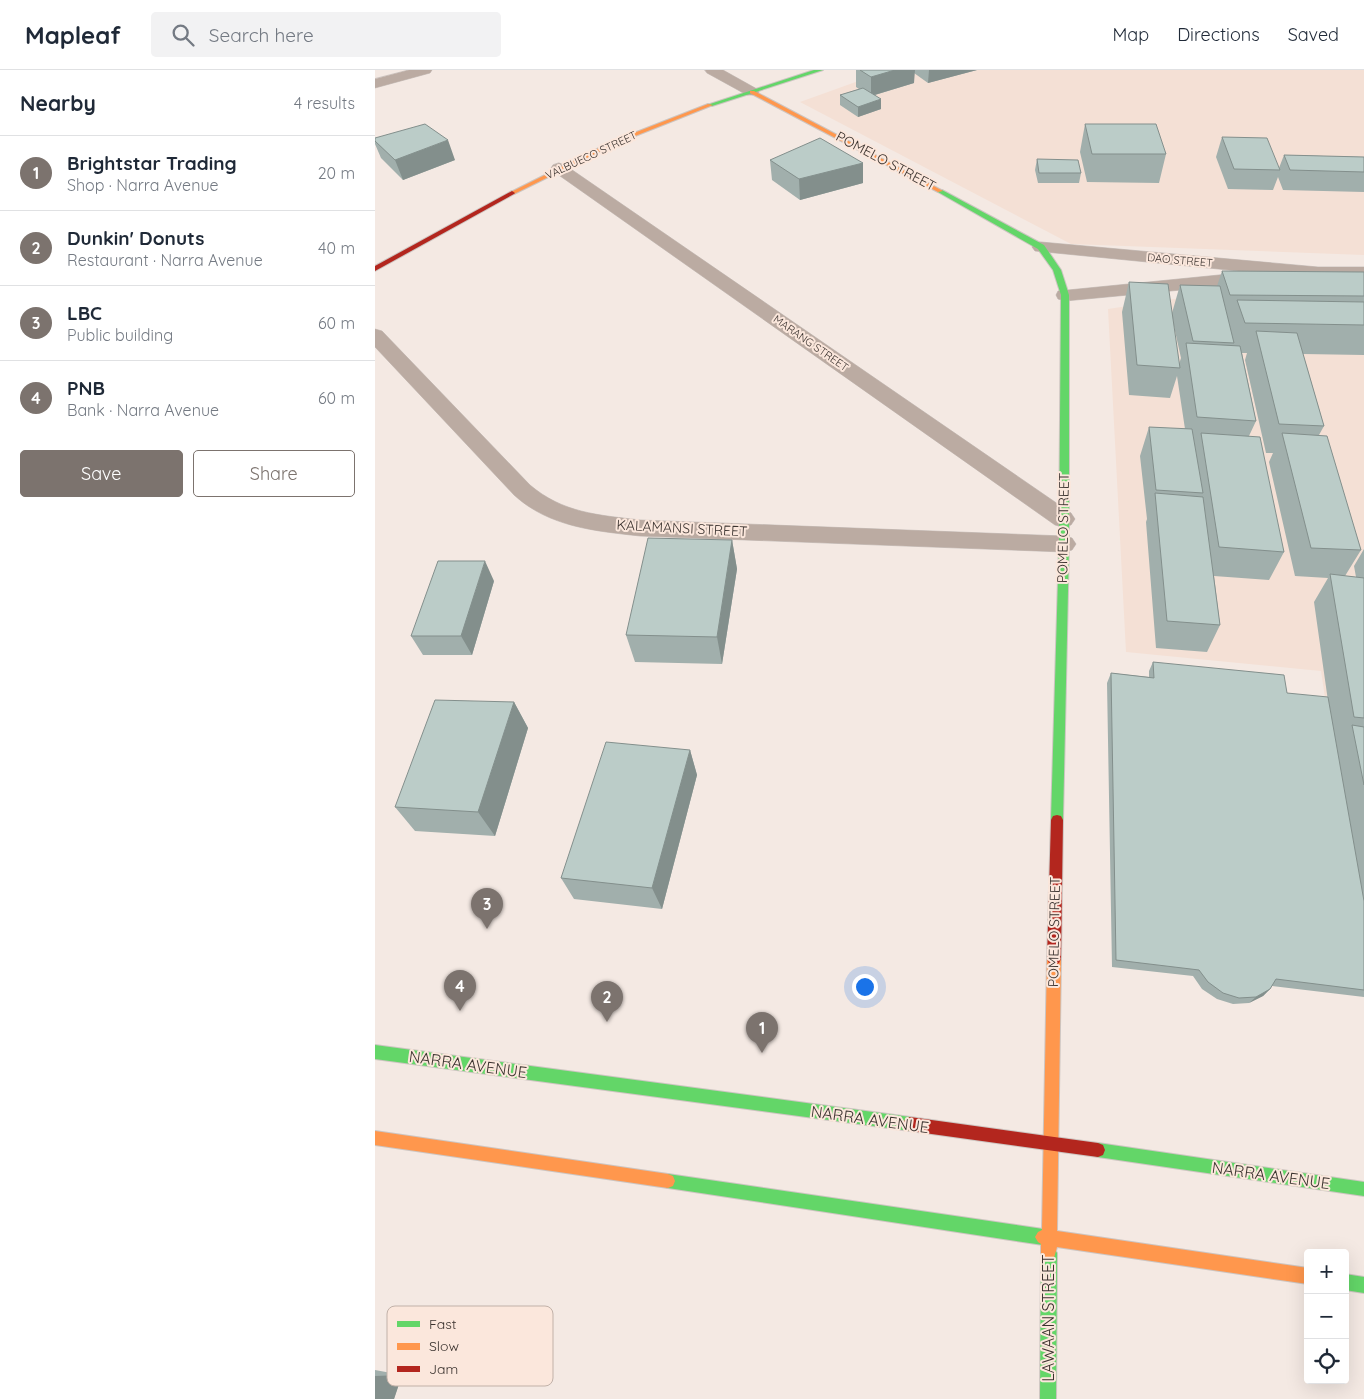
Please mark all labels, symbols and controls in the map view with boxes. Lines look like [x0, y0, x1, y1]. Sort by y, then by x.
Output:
search box [151, 12, 501, 57]
text: Mapleaf [25, 20, 121, 50]
icon: search [169, 21, 197, 49]
text: Search here [209, 23, 314, 47]
text: Map [1112, 23, 1149, 46]
text: Directions [1177, 23, 1260, 46]
text: Saved [1288, 23, 1339, 46]
text: Nearby [20, 90, 96, 116]
text: 4 results [294, 93, 355, 113]
street label: POMELO STREET [833, 127, 939, 195]
street label: VALBUECO STREET [543, 128, 639, 182]
text: Brightstar Trading [67, 151, 237, 175]
text: 1 [33, 163, 39, 183]
text: 20 m [318, 163, 355, 183]
text: Shop · Narra Avenue [67, 175, 219, 195]
text: Dunkin' Donuts [67, 226, 204, 250]
text: 2 [31, 238, 41, 258]
text: 40 m [318, 238, 355, 258]
text: Restaurant · Narra Avenue [67, 250, 263, 270]
street label: DAO STREET [1147, 250, 1214, 270]
text: LBC [67, 301, 102, 325]
street label: MARANG STREET [771, 312, 852, 374]
text: 3 [32, 313, 40, 333]
text: 60 m [318, 313, 355, 333]
text: Public building [67, 325, 173, 345]
text: PNB [67, 376, 105, 400]
text: 4 [31, 388, 41, 408]
text: 60 m [318, 388, 355, 408]
text: Bank · Narra Avenue [67, 400, 219, 420]
button: Save [20, 450, 183, 497]
button: Share [193, 450, 355, 497]
street label: POMELO STREET [1053, 473, 1073, 583]
street label: KALAMANSI STREET [616, 516, 748, 540]
street label: POMELO STREET [1044, 877, 1064, 987]
pin: 3 [471, 888, 503, 929]
pin: 4 [444, 970, 476, 1011]
your location [852, 974, 878, 1000]
pin: 2 [591, 981, 623, 1022]
pin: 1 [746, 1012, 778, 1053]
street label: NARRA AVENUE [408, 1046, 528, 1082]
street label: NARRA AVENUE [810, 1101, 930, 1137]
street label: NARRA AVENUE [1211, 1157, 1331, 1193]
map controls [1304, 1249, 1349, 1384]
button: + [1304, 1249, 1349, 1294]
street label: LAWAAN STREET [1038, 1254, 1058, 1382]
button: − [1304, 1294, 1349, 1339]
legend [387, 1306, 553, 1386]
text: Fast [429, 1315, 457, 1333]
text: Slow [429, 1337, 459, 1355]
button: locate [1304, 1339, 1349, 1384]
text: Jam [429, 1360, 458, 1378]

